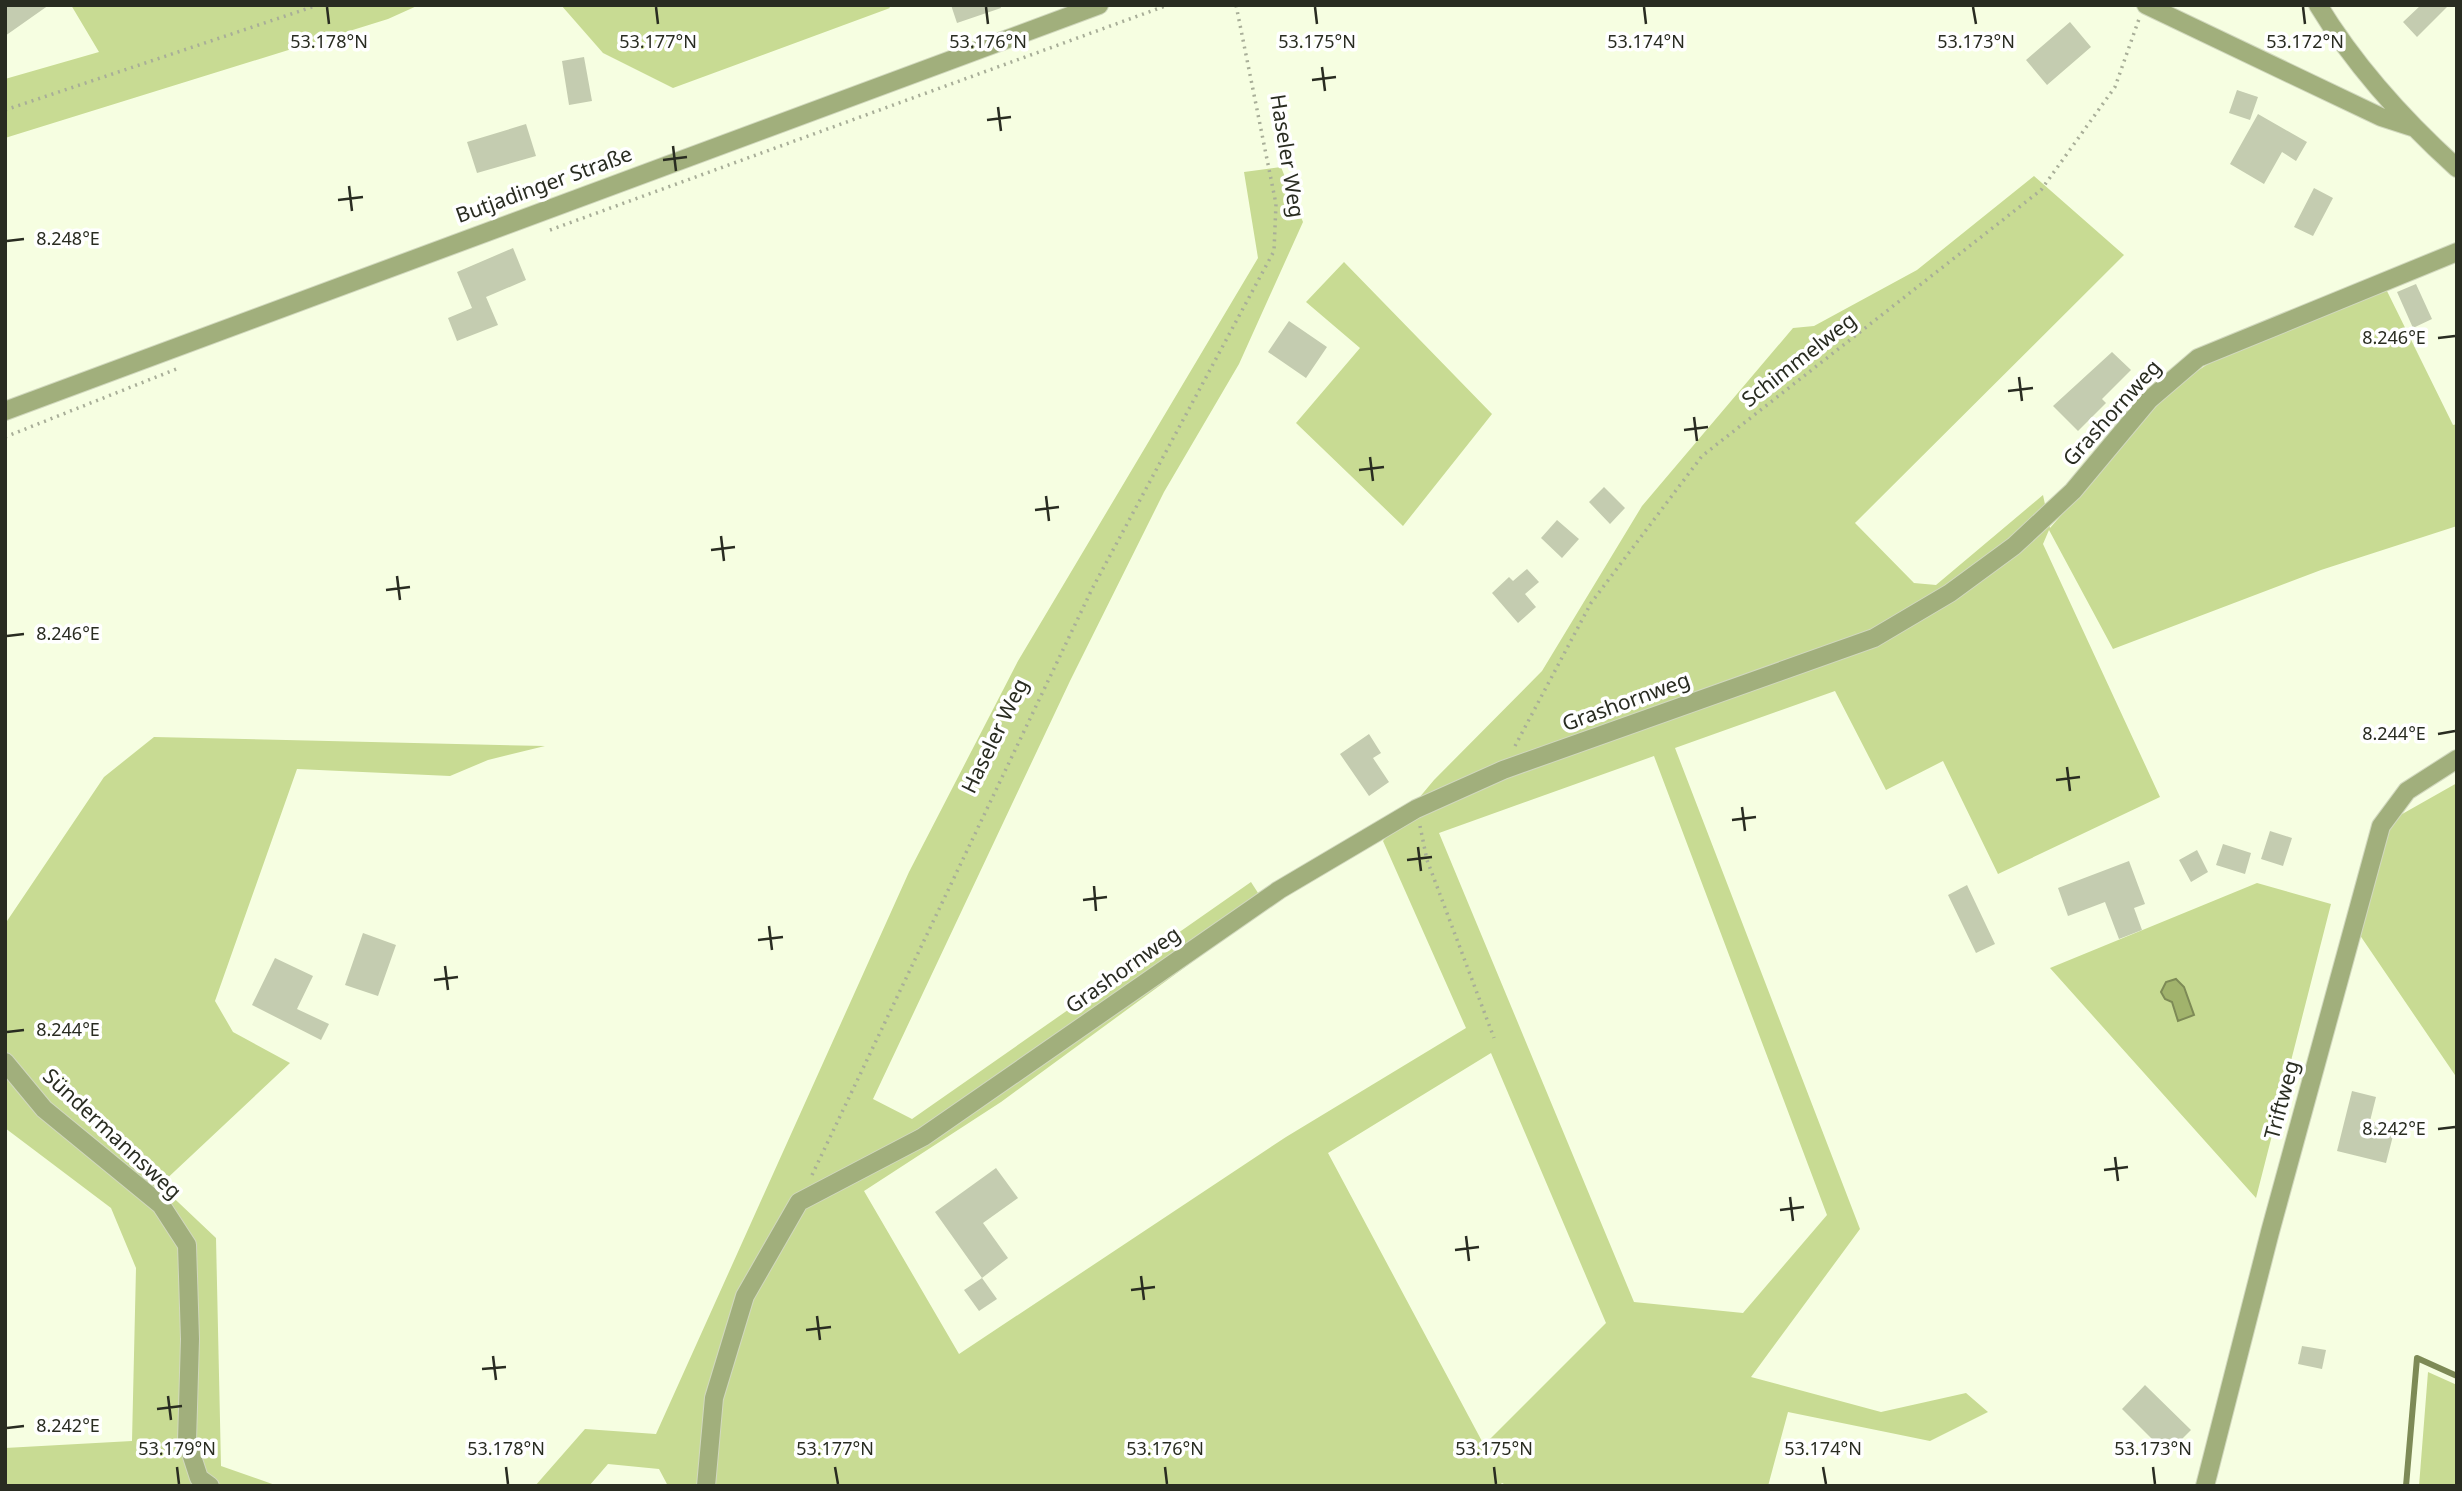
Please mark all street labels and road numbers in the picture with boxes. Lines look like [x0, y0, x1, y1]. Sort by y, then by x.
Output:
street label: Haseler Weg [1264, 92, 1312, 220]
street label: Butjadinger Straße [452, 139, 636, 229]
street label: Schimmelweg [1735, 306, 1861, 413]
street label: Grashornweg [2056, 353, 2166, 471]
street label: Grashornweg [1558, 665, 1693, 737]
street label: Haseler Weg [954, 673, 1034, 798]
street label: Grashornweg [1060, 919, 1185, 1019]
street label: Triftweg [2257, 1057, 2305, 1142]
street label: Sündermannsweg [37, 1062, 188, 1205]

